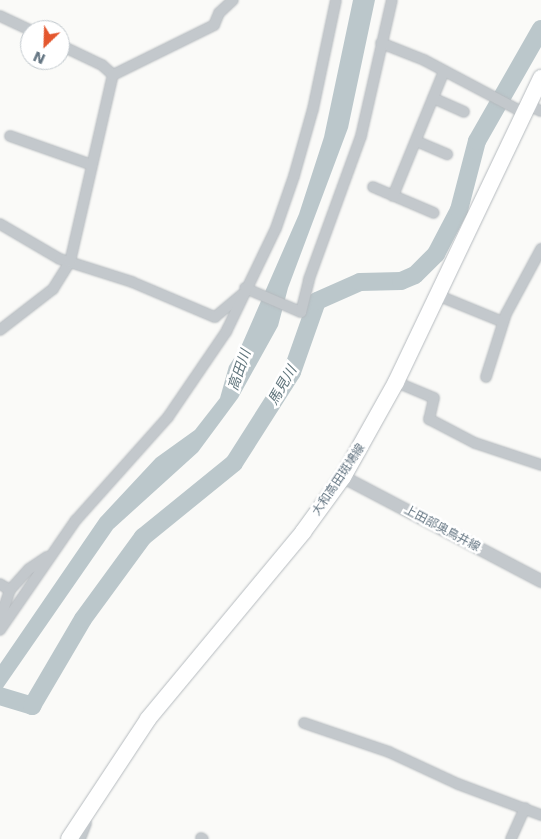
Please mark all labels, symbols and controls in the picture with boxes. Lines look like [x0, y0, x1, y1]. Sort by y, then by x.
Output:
north arrow [20, 20, 70, 70]
text: N [31, 48, 48, 67]
water label: 高田川 [224, 347, 254, 393]
water label: 馬見川 [264, 363, 300, 407]
street label: 大和高田斑鳩線 [310, 441, 368, 519]
street label: 上田部奥鳥井線 [402, 503, 482, 555]

